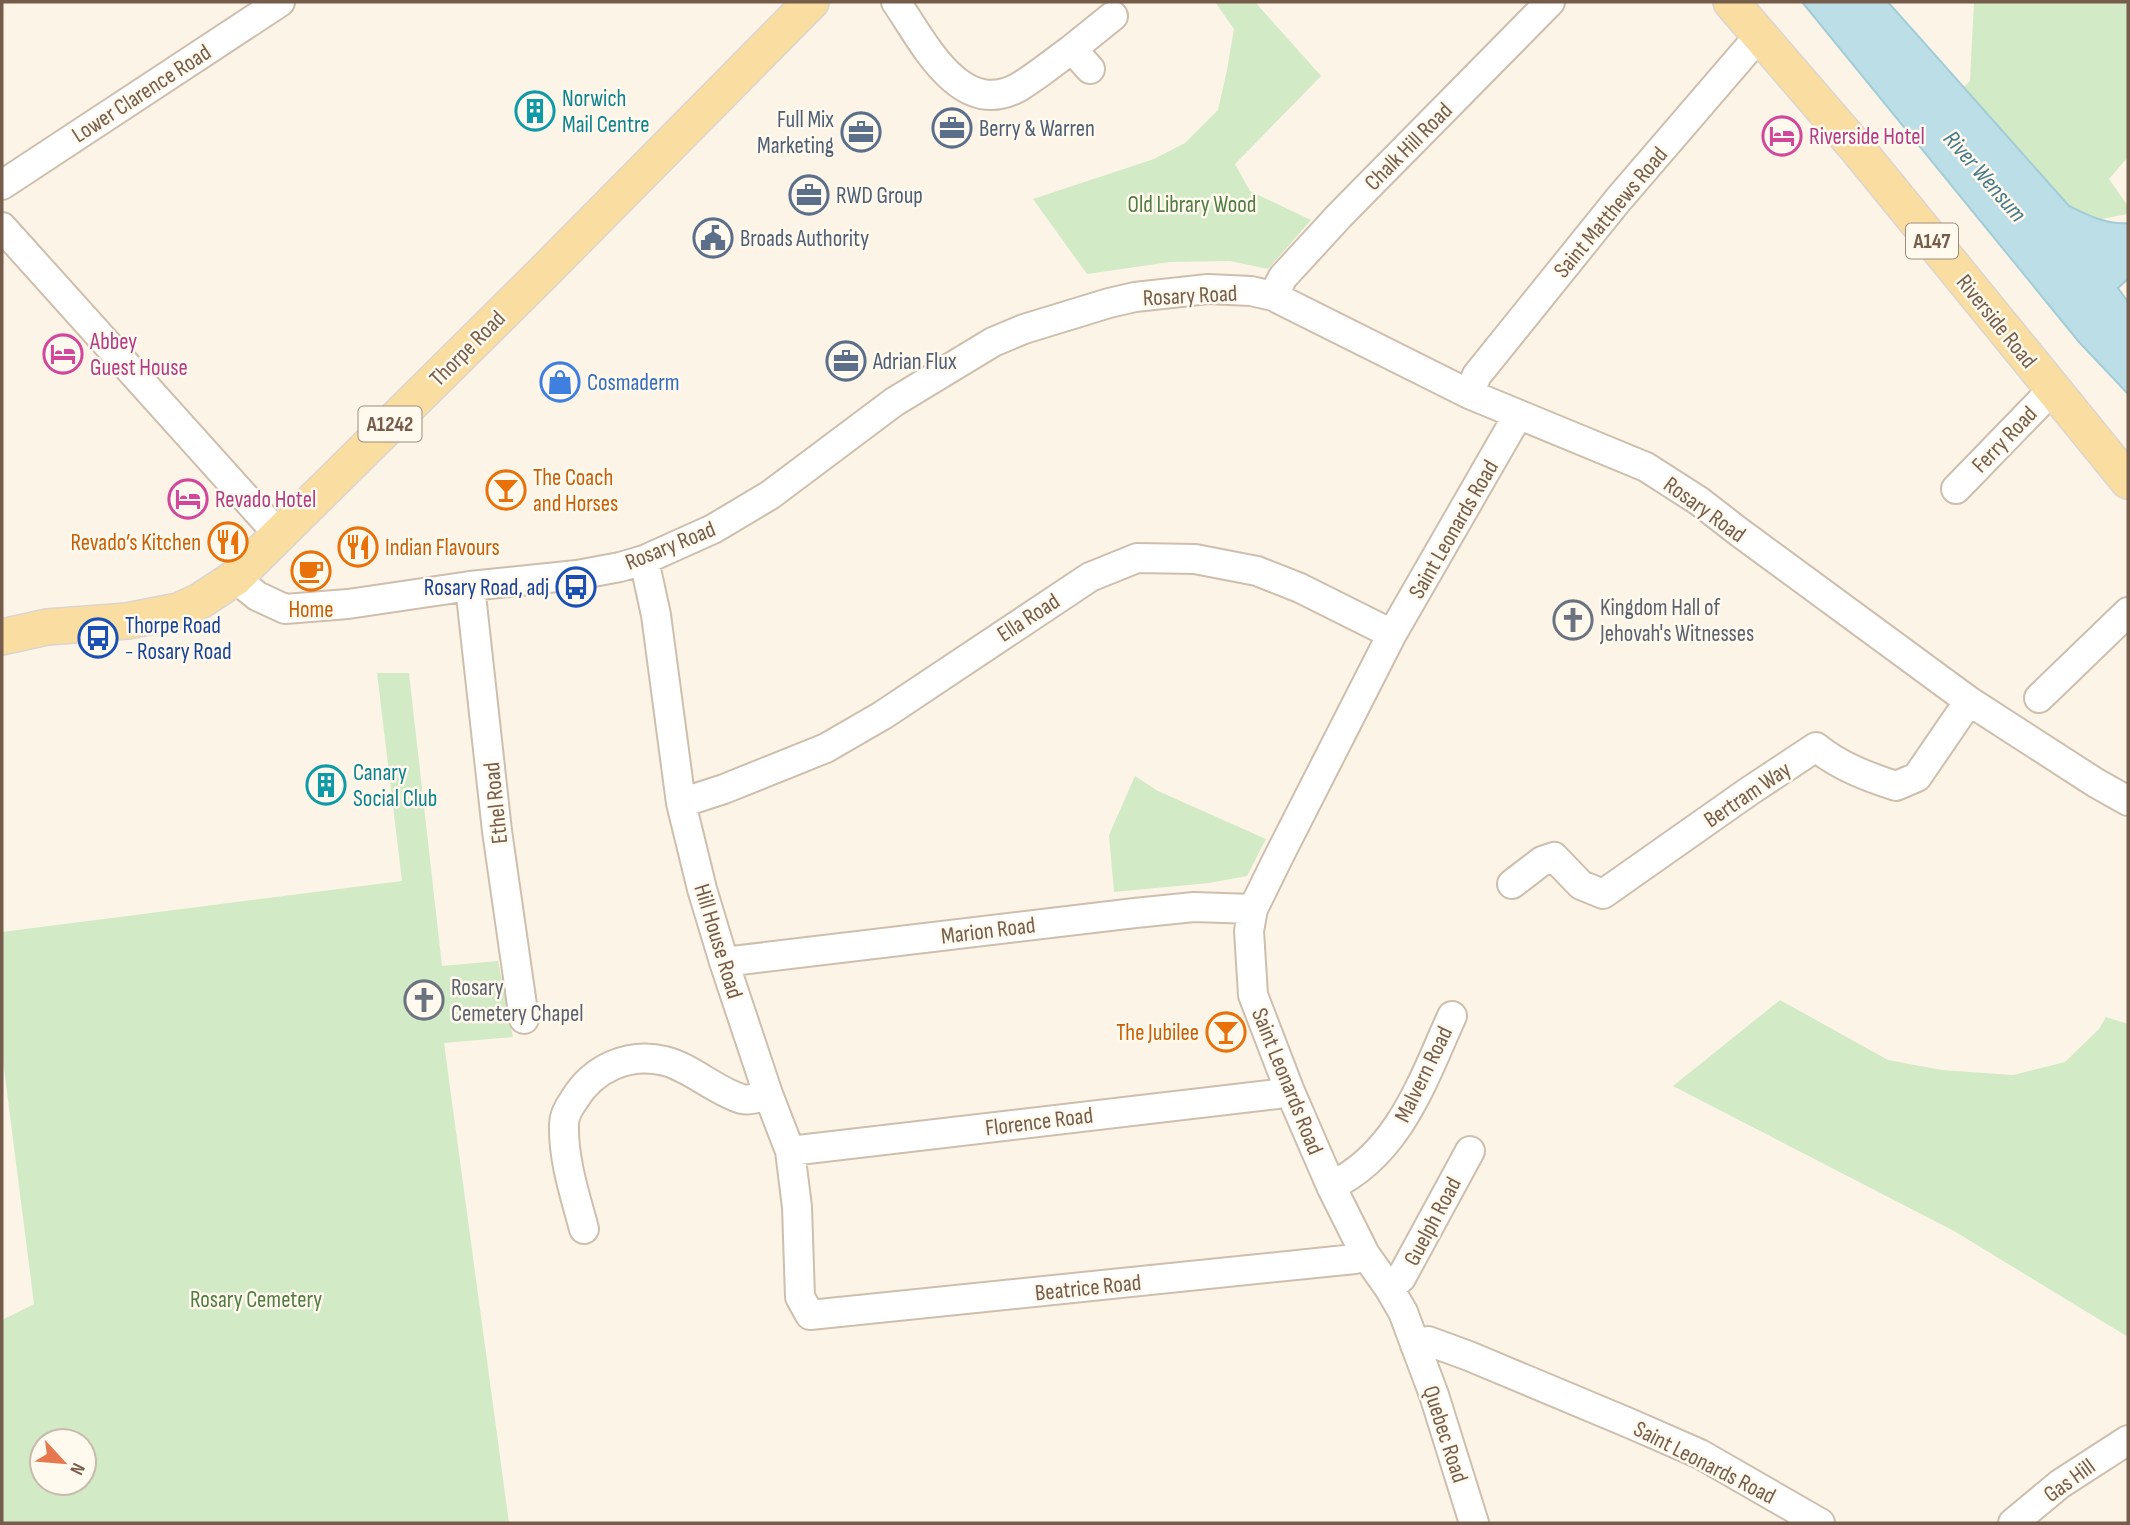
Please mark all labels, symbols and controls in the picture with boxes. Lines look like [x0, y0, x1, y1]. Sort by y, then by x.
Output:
street label: Lower Clarence Road [67, 39, 216, 149]
place label: Norwich Mail Centre [562, 85, 649, 139]
building icon: Norwich Mail Centre [514, 90, 556, 132]
street label: Chalk Hill Road [1359, 97, 1459, 197]
place label: Full Mix Marketing [757, 106, 834, 160]
office icon: Berry & Warren [931, 107, 973, 149]
office icon: Full Mix Marketing [840, 111, 882, 153]
place label: Berry & Warren [979, 115, 1095, 143]
hotel icon: Riverside Hotel [1761, 115, 1803, 157]
place label: Riverside Hotel [1809, 123, 1925, 151]
water label: River Wensum [1937, 125, 2032, 228]
street label: Saint Matthews Road [1548, 141, 1674, 284]
office icon: RWD Group [788, 174, 830, 216]
place label: RWD Group [836, 182, 923, 210]
park label: Old Library Wood [1128, 191, 1256, 219]
public building icon: Broads Authority [692, 217, 734, 259]
road number: A147 [1906, 224, 1958, 258]
place label: Broads Authority [740, 225, 869, 253]
street label: Riverside Road [1950, 269, 2042, 374]
street label: Rosary Road [1142, 280, 1238, 312]
street label: Thorpe Road [424, 305, 512, 393]
place label: Abbey Guest House [89, 328, 188, 382]
hotel icon: Abbey Guest House [42, 333, 84, 375]
office icon: Adrian Flux [825, 340, 867, 382]
place label: Adrian Flux [872, 348, 957, 376]
shop icon: Cosmaderm [539, 361, 581, 403]
place label: Cosmaderm [587, 369, 680, 397]
street label: Ferry Road [1966, 401, 2043, 479]
road number: A1242 [358, 406, 422, 442]
street label: Saint Leonards Road [1403, 455, 1505, 604]
place label: The Coach and Horses [533, 464, 618, 518]
bar icon: The Coach and Horses [485, 469, 527, 511]
street label: Rosary Road [1658, 471, 1751, 549]
hotel icon: Revado Hotel [167, 478, 209, 520]
place label: Revado Hotel [215, 486, 316, 514]
street label: Rosary Road [621, 515, 719, 577]
restaurant icon: Revado’s Kitchen [207, 521, 249, 563]
restaurant icon: Indian Flavours [337, 526, 379, 568]
place label: Revado’s Kitchen [70, 529, 201, 557]
place label: Indian Flavours [385, 534, 500, 562]
cafe icon: Home [290, 550, 332, 592]
bus stop icon: Rosary Road, adj [555, 566, 597, 608]
place label: Rosary Road, adj [424, 574, 549, 602]
street label: Ella Road [992, 587, 1065, 648]
place label: Kingdom Hall of Jehovah's Witnesses [1599, 594, 1754, 648]
place label: Home [288, 596, 334, 624]
church icon: Kingdom Hall of Jehovah's Witnesses [1552, 599, 1594, 641]
place label: Thorpe Road - Rosary Road [125, 612, 232, 666]
bus stop icon: Thorpe Road - Rosary Road [77, 617, 119, 659]
street label: Bertram Way [1699, 756, 1796, 834]
place label: Canary Social Club [353, 759, 437, 813]
street label: Ethel Road [478, 761, 514, 845]
building icon: Canary Social Club [305, 764, 347, 806]
street label: Hill House Road [687, 881, 749, 1002]
street label: Marion Road [939, 911, 1037, 951]
place label: Rosary Cemetery Chapel [451, 974, 583, 1028]
church icon: Rosary Cemetery Chapel [403, 979, 445, 1021]
street label: Saint Leonards Road [1245, 1004, 1329, 1159]
bar icon: The Jubilee [1205, 1011, 1247, 1053]
place label: The Jubilee [1116, 1019, 1199, 1047]
street label: Malvern Road [1389, 1022, 1459, 1127]
street label: Florence Road [984, 1102, 1095, 1142]
street label: Guelph Road [1398, 1173, 1468, 1270]
street label: Beatrice Road [1034, 1269, 1143, 1307]
park label: Rosary Cemetery [190, 1286, 322, 1314]
street label: Quebec Road [1416, 1382, 1474, 1486]
street label: Saint Leonards Road [1629, 1415, 1780, 1511]
north arrow [28, 1427, 98, 1497]
street label: Gas Hill [2038, 1453, 2101, 1509]
text: N [64, 1459, 89, 1478]

